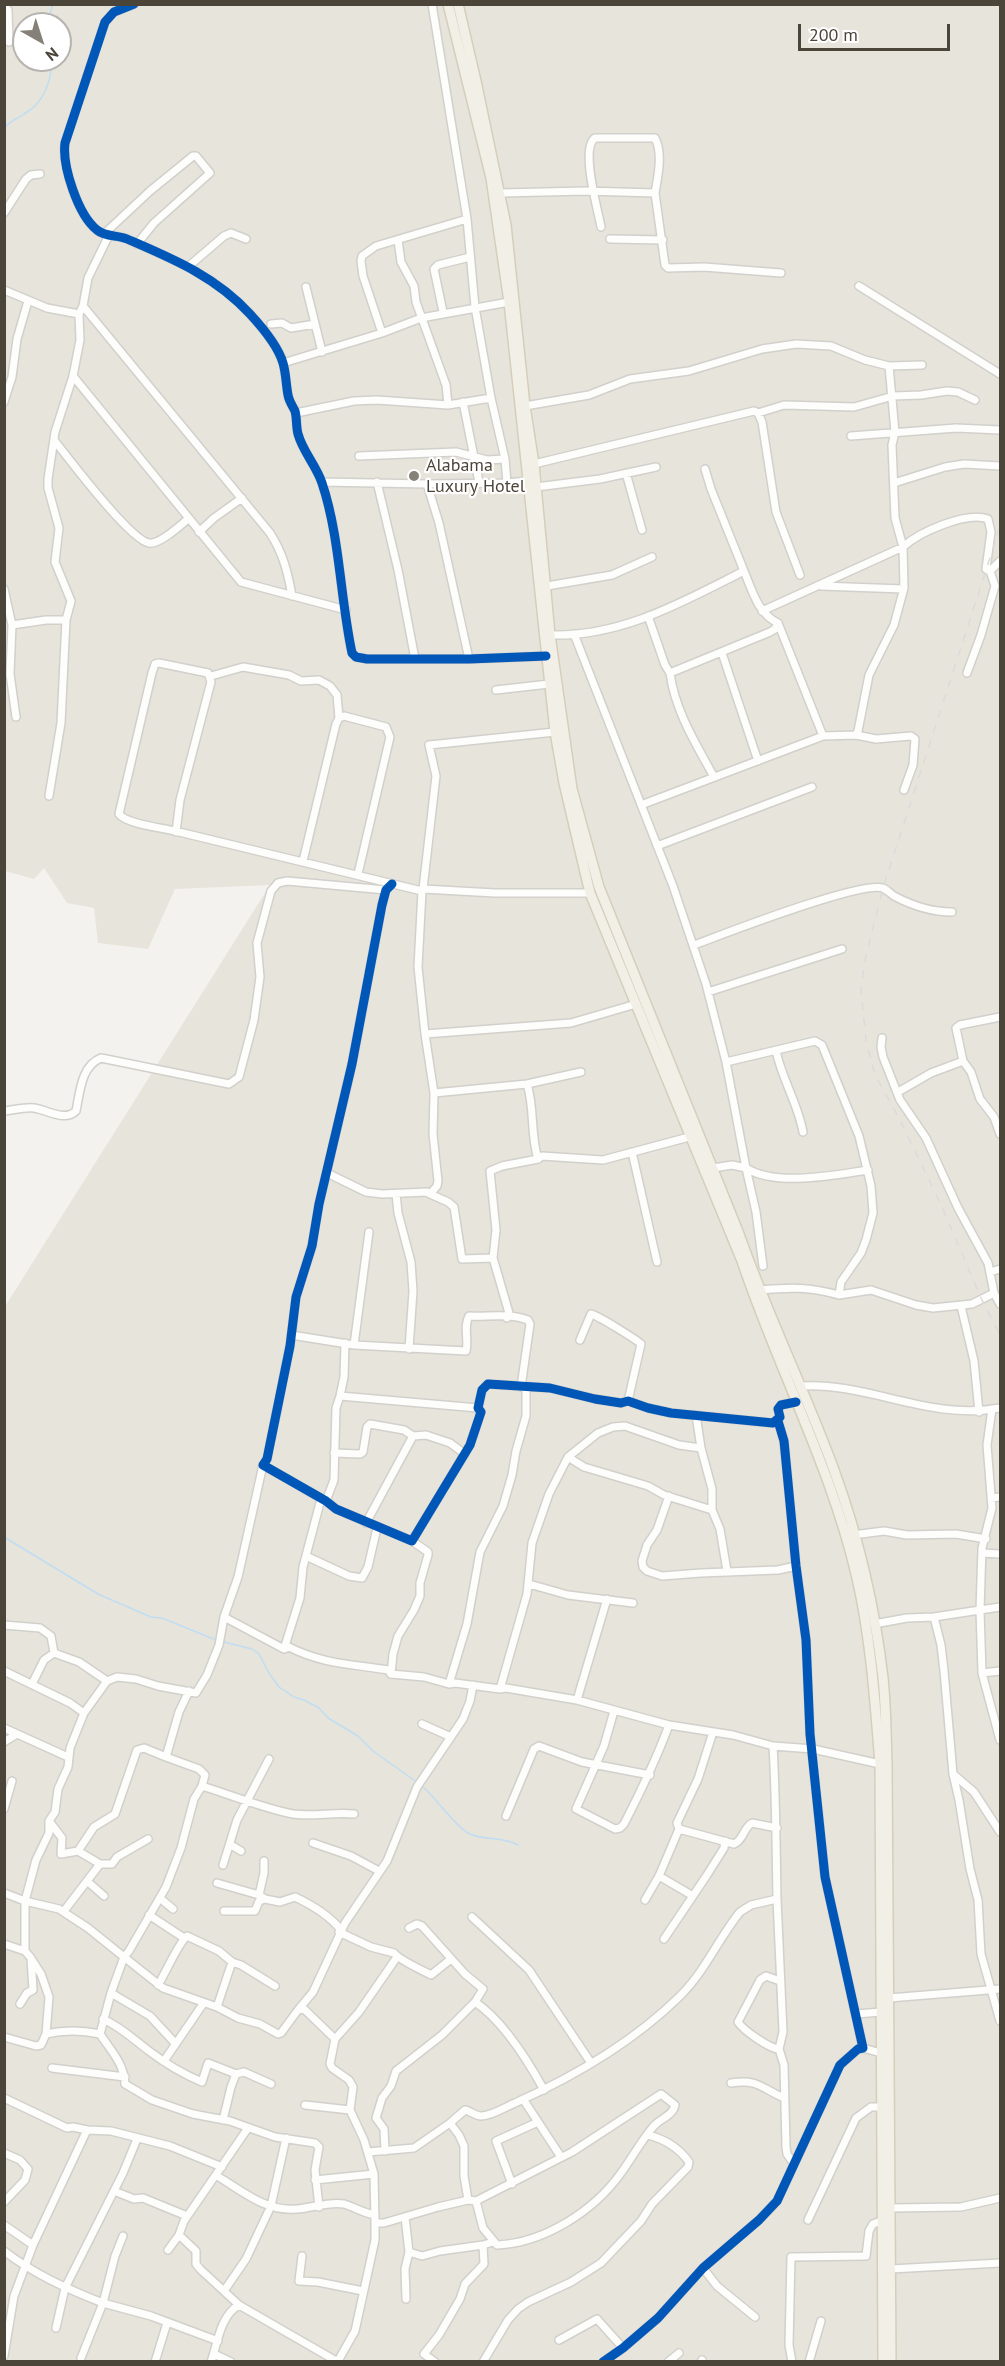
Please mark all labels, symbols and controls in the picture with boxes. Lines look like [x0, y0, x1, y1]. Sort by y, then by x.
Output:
north arrow [12, 12, 72, 72]
scale bar [801, 12, 952, 50]
text: 200 m [809, 23, 858, 46]
text: N [42, 43, 62, 66]
place label: Alabama Luxury Hotel [426, 455, 525, 498]
marker: Alabama Luxury Hotel [407, 469, 421, 483]

